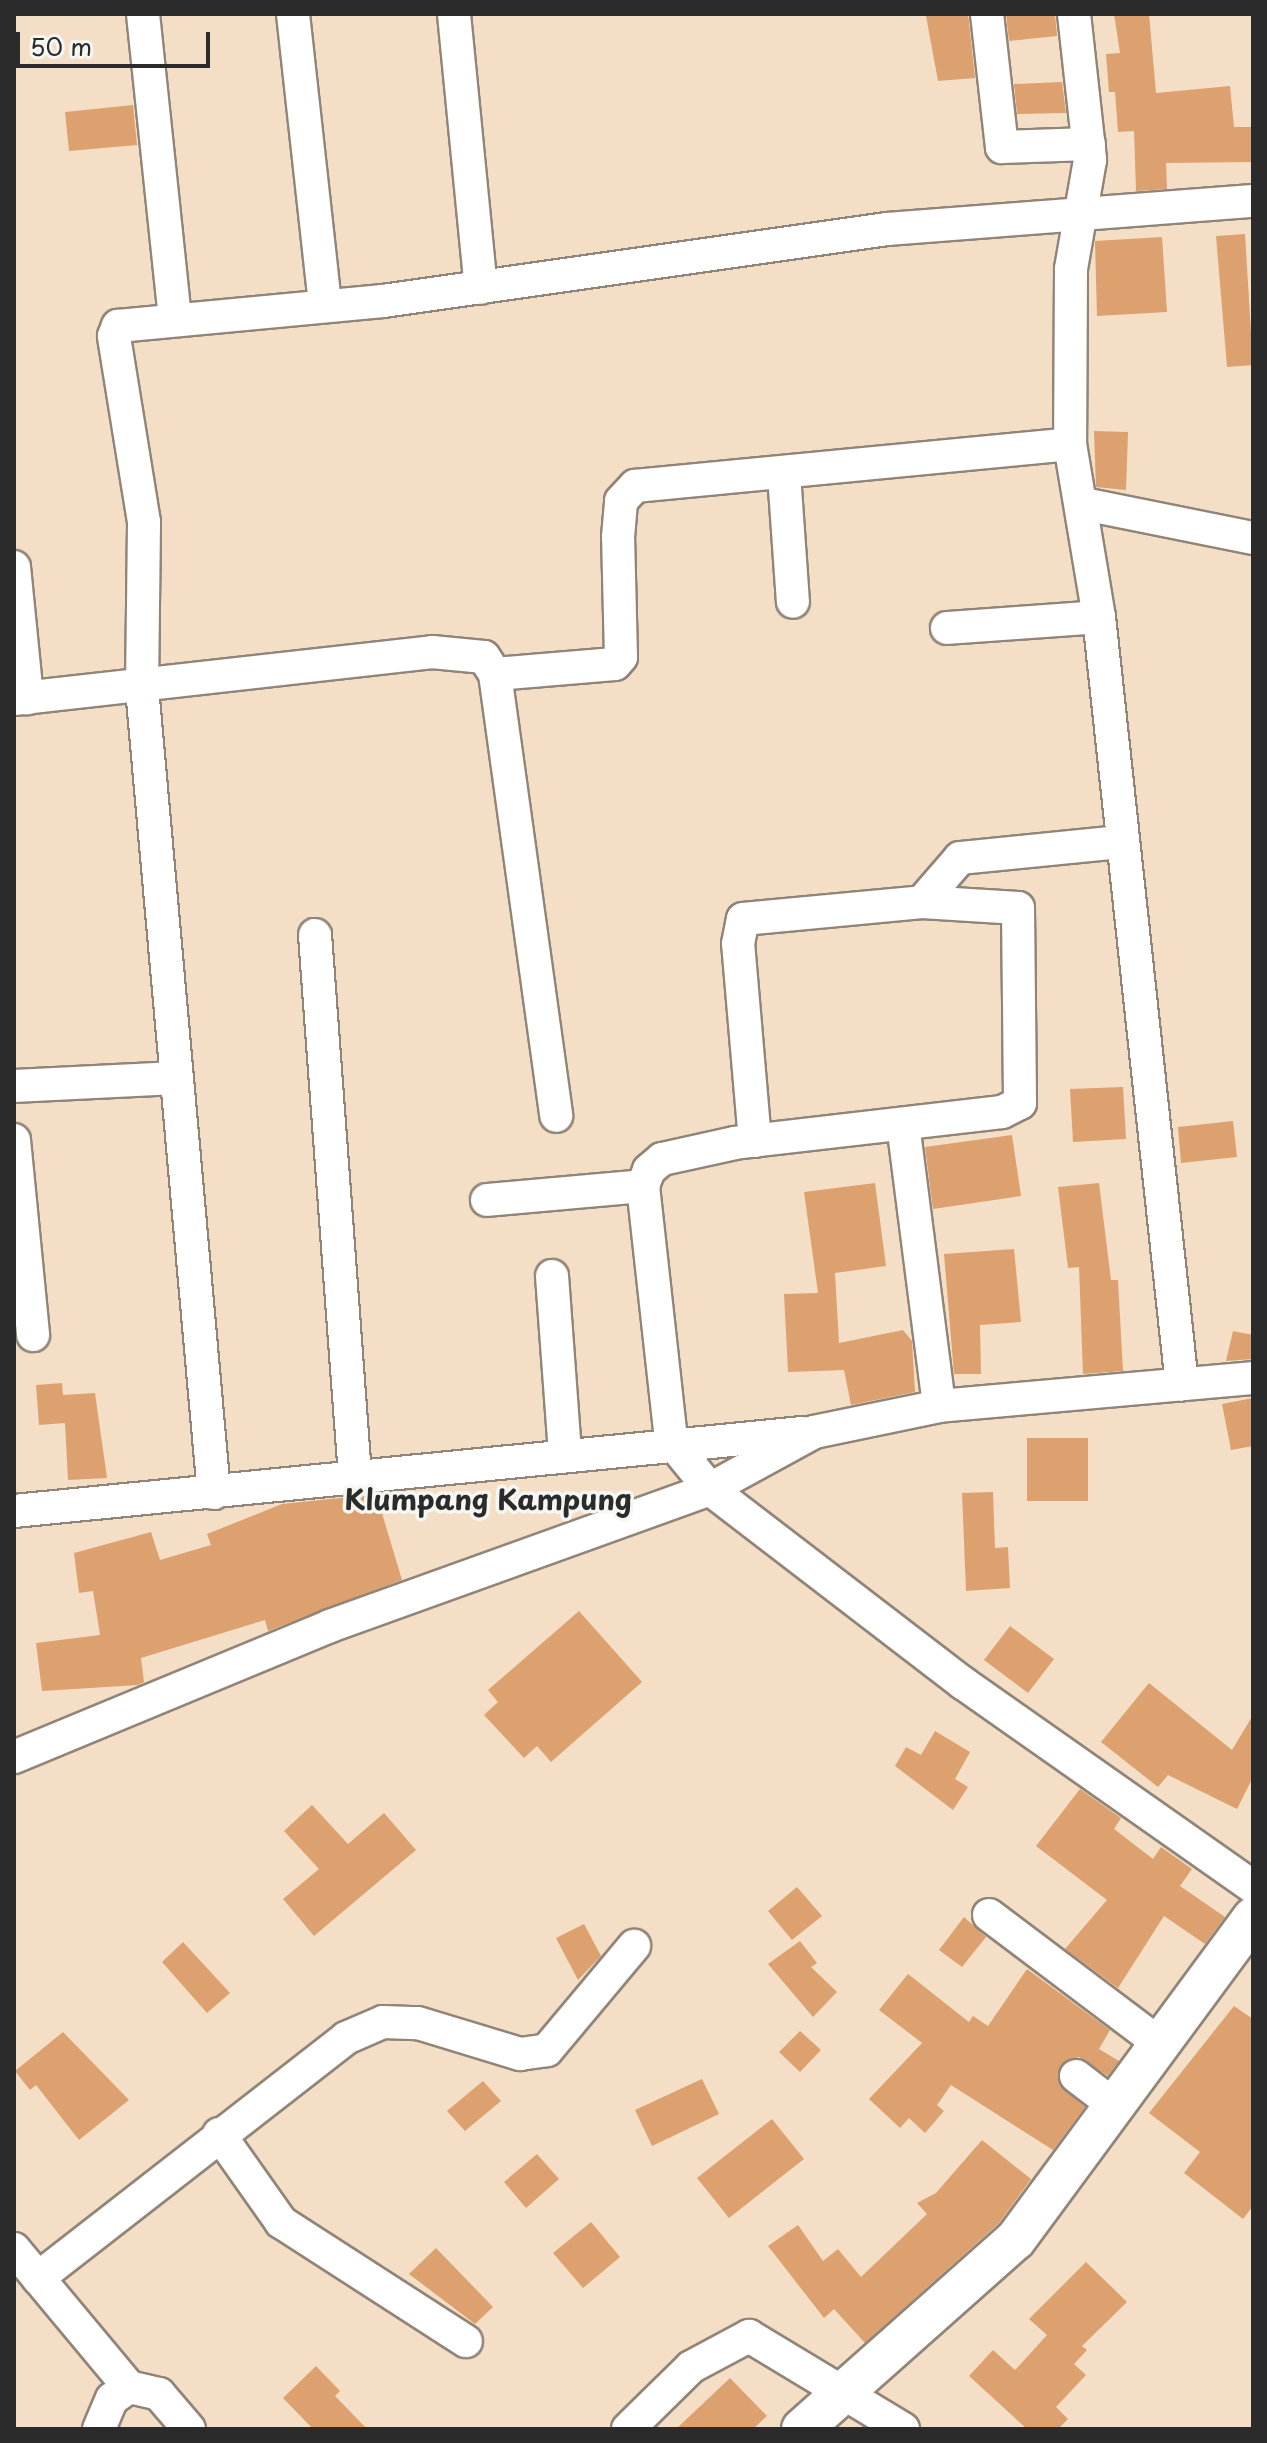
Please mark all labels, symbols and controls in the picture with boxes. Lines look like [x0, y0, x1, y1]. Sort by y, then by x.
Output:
scale bar [20, 16, 214, 66]
text: 50 m [30, 28, 92, 64]
district label: Klumpang Kampung [345, 1482, 631, 1516]

